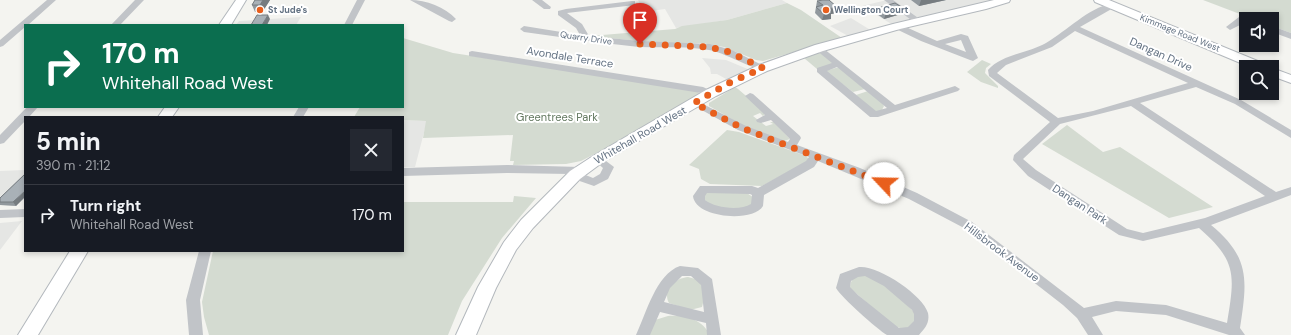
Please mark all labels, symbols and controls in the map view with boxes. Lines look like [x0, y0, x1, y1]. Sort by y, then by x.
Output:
pin [623, 3, 657, 44]
place label: St Jude's [268, 4, 307, 16]
place label: Wellington Court [834, 4, 909, 16]
marker: St Jude's [255, 5, 265, 15]
marker: Wellington Court [821, 5, 831, 15]
icon: arrive [629, 9, 651, 31]
street label: Kimmage Road West [1138, 11, 1222, 55]
map controls [1239, 12, 1279, 100]
button: sound [1239, 12, 1279, 52]
street label: Quarry Drive [559, 28, 613, 48]
street label: Dangan Drive [1127, 34, 1195, 74]
text: 170 m [102, 35, 180, 72]
icon: right [36, 40, 88, 92]
street label: Avondale Terrace [526, 43, 614, 71]
button: search [1239, 60, 1279, 100]
text: Whitehall Road West [102, 71, 273, 95]
street label: Whitehall Road West [591, 103, 689, 167]
park label: Greentrees Park [516, 110, 598, 124]
text: 5 min [36, 126, 101, 157]
button: close [350, 129, 392, 171]
text: 390 m · 21:12 [36, 157, 111, 174]
position arrow [863, 162, 905, 204]
street label: Dangan Park [1050, 181, 1111, 227]
text: Turn right [70, 196, 141, 216]
icon: right [36, 204, 58, 226]
text: 170 m [352, 205, 392, 225]
text: Whitehall Road West [70, 216, 194, 233]
street label: Hillsbrook Avenue [962, 219, 1042, 285]

